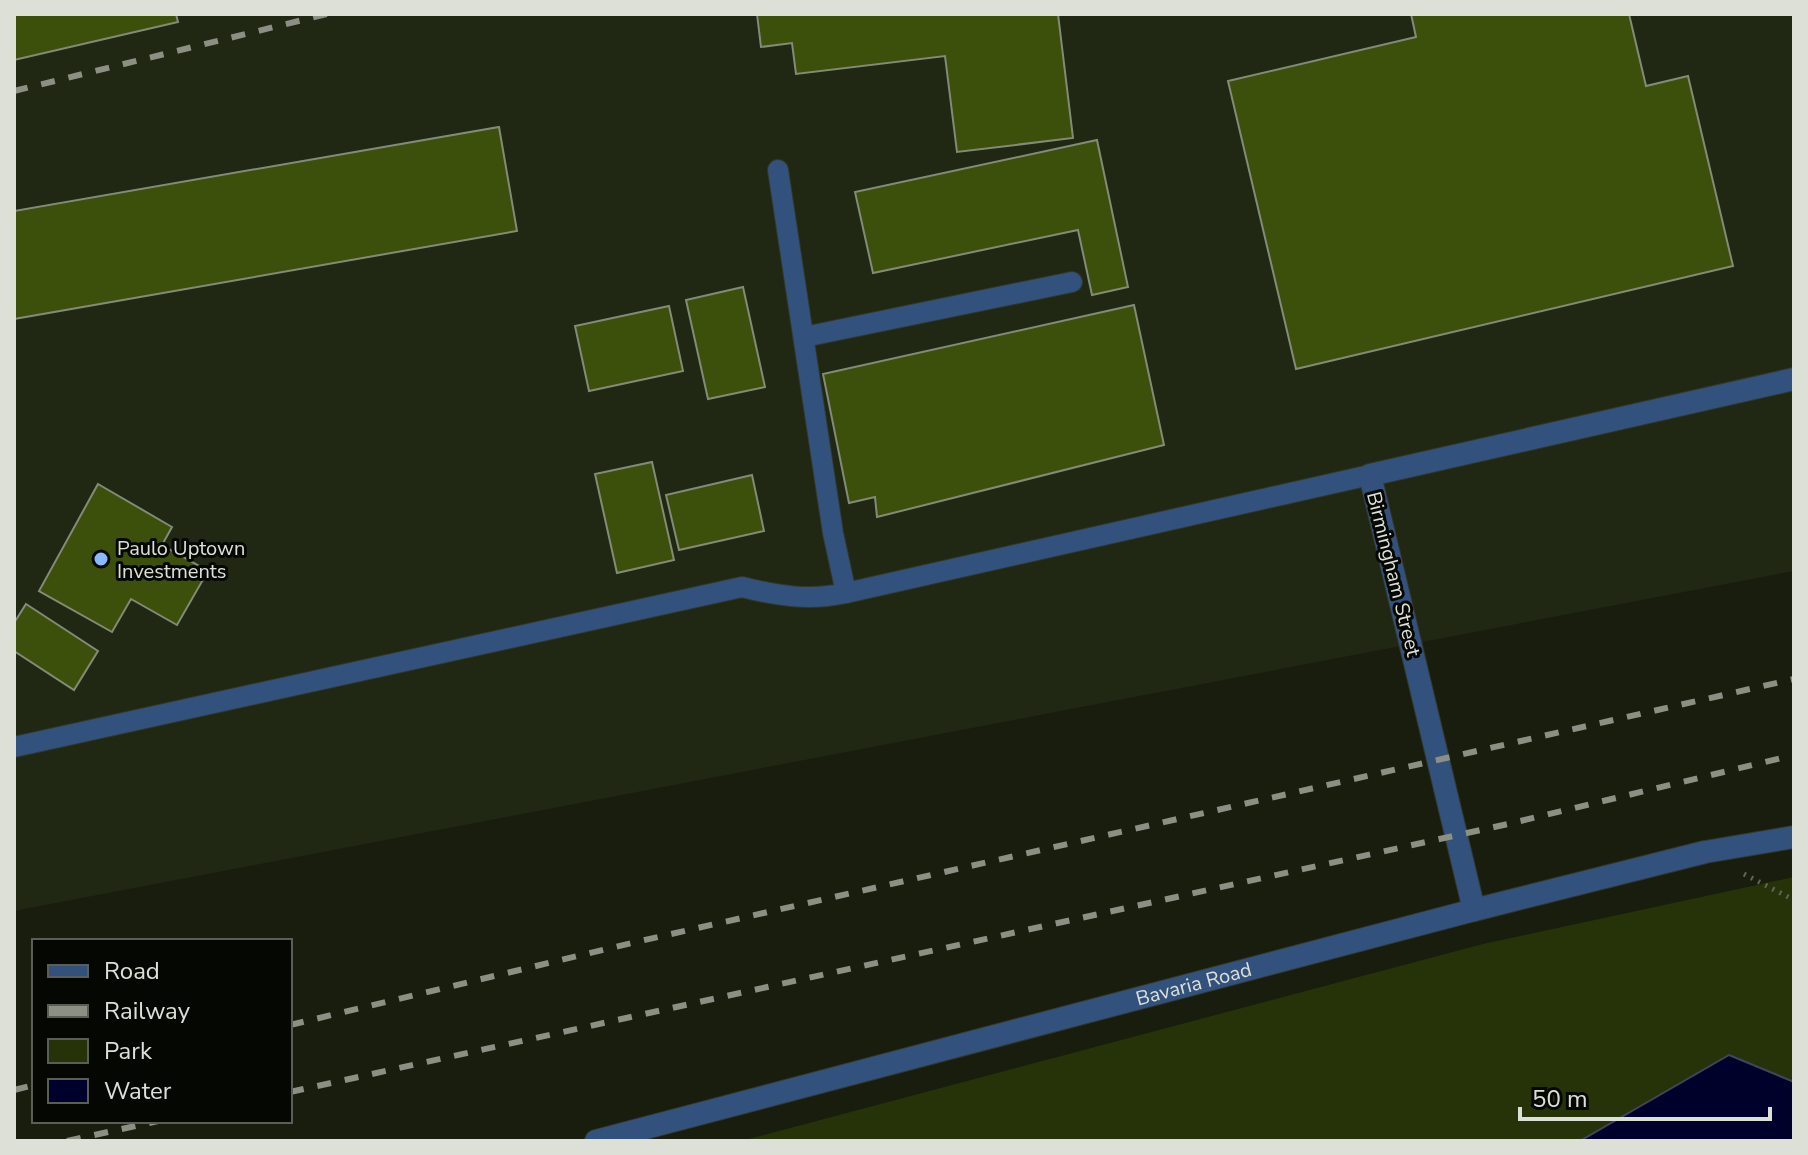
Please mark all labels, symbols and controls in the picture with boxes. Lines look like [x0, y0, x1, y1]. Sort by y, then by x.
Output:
street label: Birmingham Street [1360, 489, 1427, 660]
place label: Paulo Uptown Investments [117, 535, 245, 585]
marker: Paulo Uptown Investments [92, 550, 110, 568]
legend [32, 939, 292, 1123]
text: Road [104, 955, 160, 987]
street label: Bavaria Road [1133, 956, 1255, 1012]
text: Railway [104, 995, 191, 1027]
text: Park [104, 1035, 153, 1067]
scale bar [1520, 1071, 1770, 1121]
text: Water [104, 1075, 172, 1107]
text: 50 m [1532, 1083, 1588, 1115]

